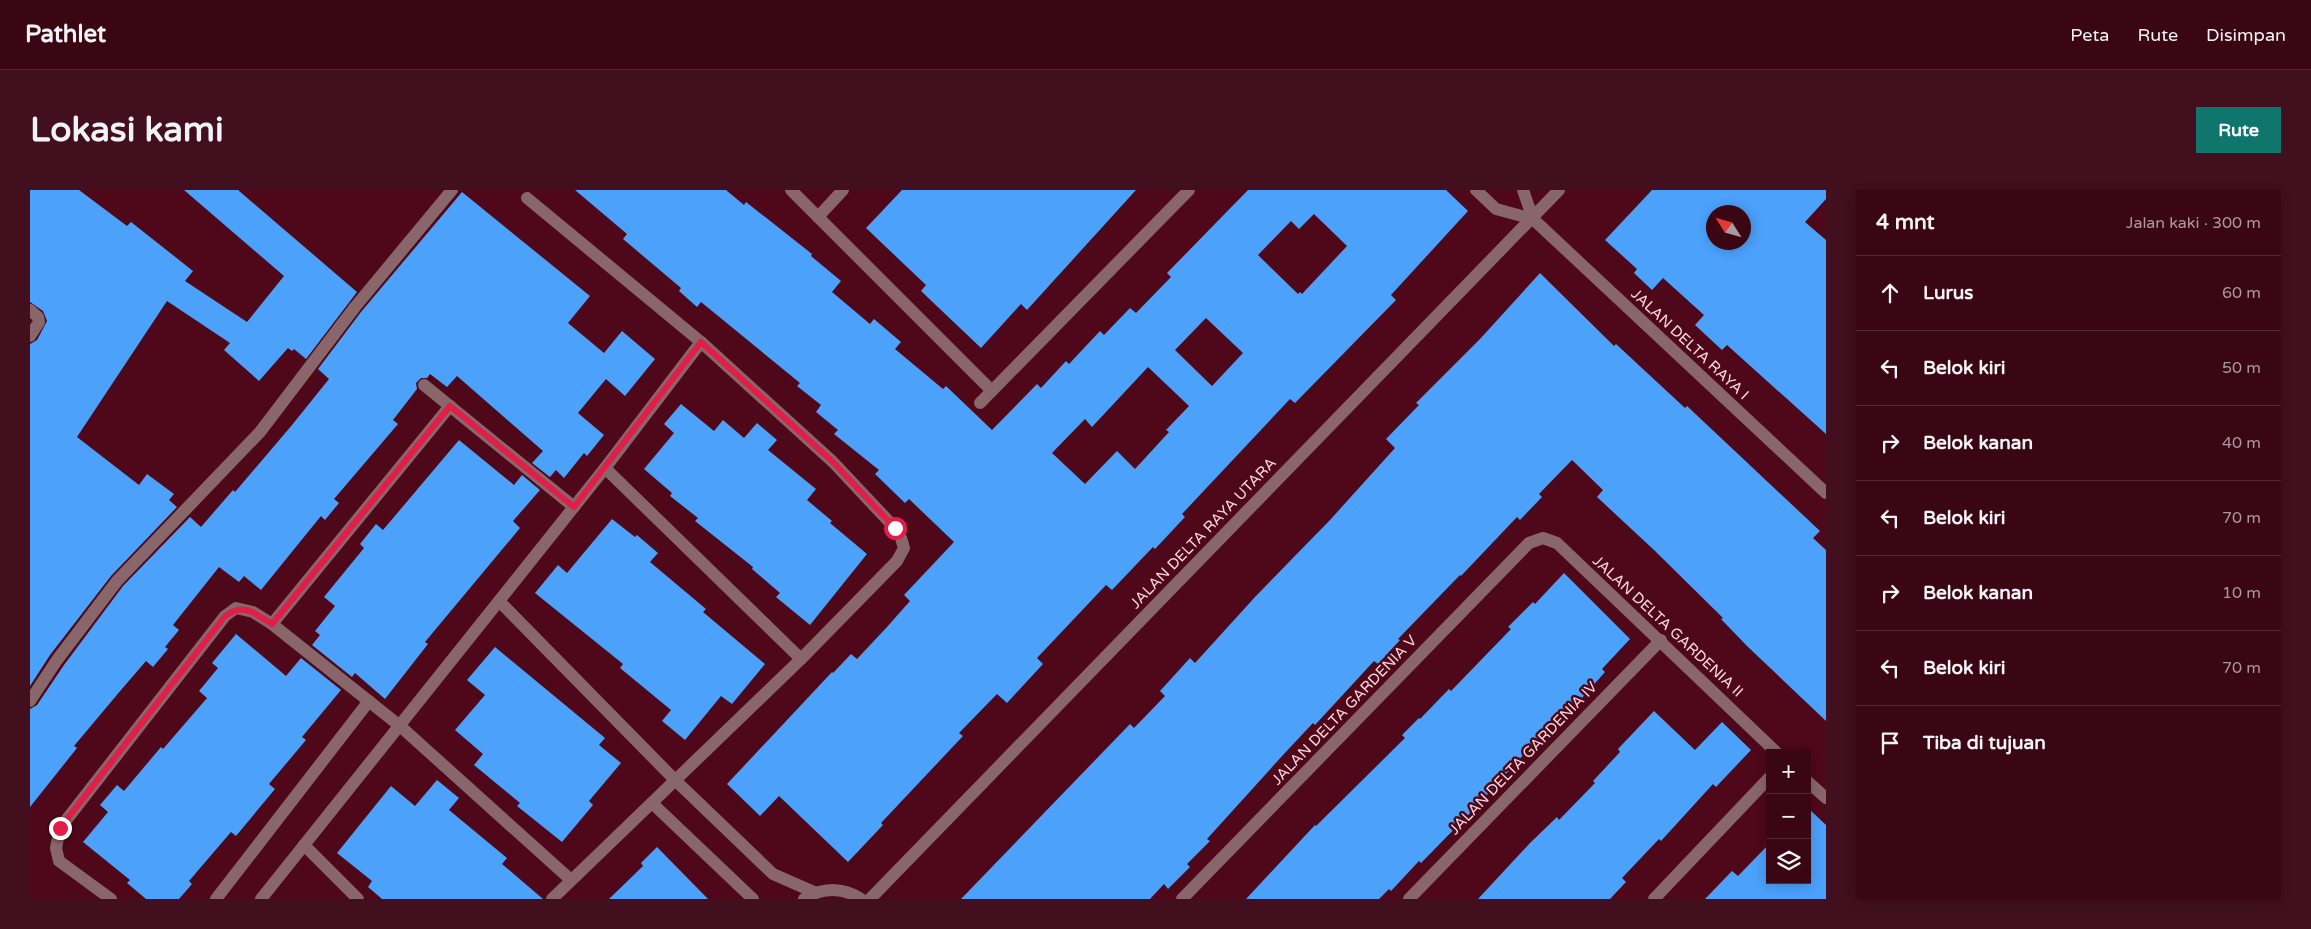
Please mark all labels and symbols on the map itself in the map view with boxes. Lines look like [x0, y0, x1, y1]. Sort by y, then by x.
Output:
north arrow [1706, 205, 1751, 250]
street label: JALAN DELTA RAYA I [1627, 285, 1753, 403]
street label: JALAN DELTA RAYA UTARA [1126, 454, 1280, 612]
route start [884, 517, 907, 540]
street label: JALAN DELTA GARDENIA II [1589, 551, 1747, 701]
street label: JALAN DELTA GARDENIA V [1268, 631, 1421, 789]
street label: JALAN DELTA GARDENIA IV [1445, 677, 1601, 838]
route end [49, 817, 72, 840]

